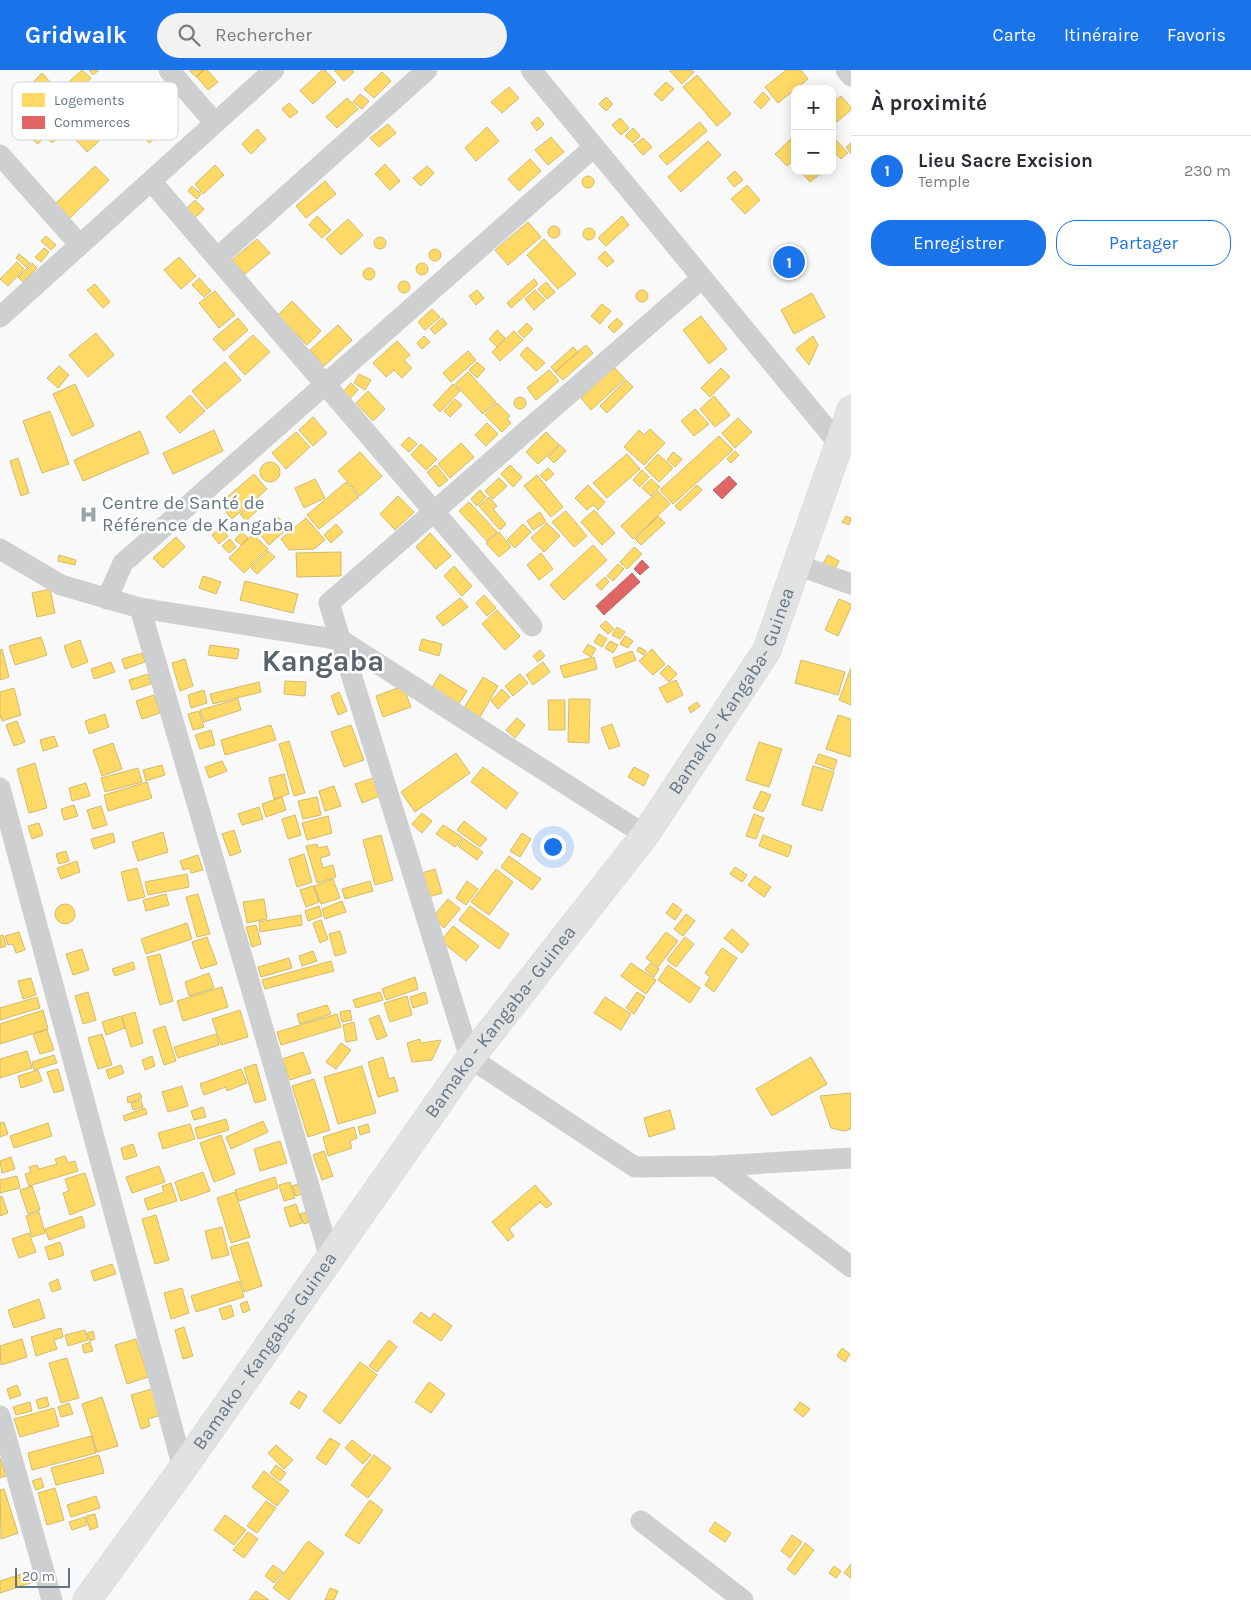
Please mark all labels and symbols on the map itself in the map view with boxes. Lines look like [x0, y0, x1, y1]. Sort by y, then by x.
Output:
legend [12, 82, 178, 140]
text: Logements [54, 92, 125, 109]
text: Commerces [54, 114, 130, 131]
pin: 1 [773, 243, 805, 281]
place label: Centre de Santé de Référence de Kangaba [102, 492, 294, 536]
hospital icon: Centre de Santé de Référence de Kangaba [78, 504, 98, 524]
street label: Bamako - Kangaba- Guinea [664, 585, 799, 799]
district label: Kangaba [262, 644, 384, 678]
your location [540, 834, 566, 860]
street label: Bamako - Kangaba- Guinea [420, 921, 581, 1122]
street label: Bamako - Kangaba- Guinea [188, 1248, 342, 1454]
scale bar [15, 1565, 70, 1588]

